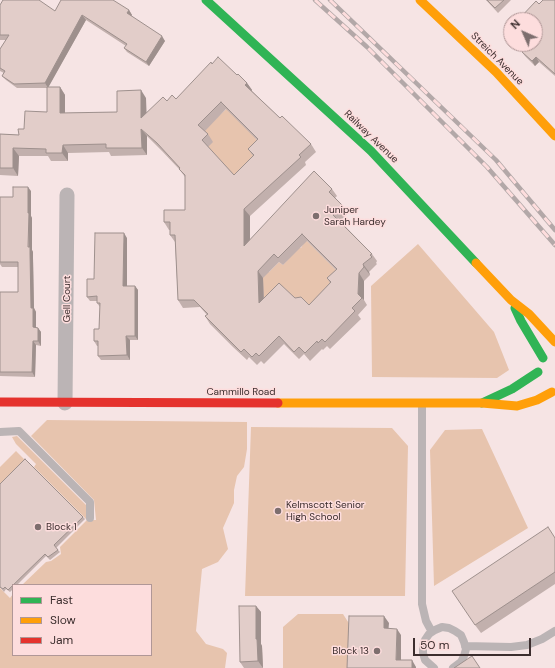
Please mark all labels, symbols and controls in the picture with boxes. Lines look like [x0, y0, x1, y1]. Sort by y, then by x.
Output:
north arrow [503, 12, 543, 52]
text: N [507, 16, 523, 32]
street label: Streich Avenue [468, 30, 526, 88]
street label: Railway Avenue [341, 108, 401, 166]
place label: Juniper Sarah Hardey [324, 204, 386, 228]
marker: Juniper Sarah Hardey [311, 211, 321, 221]
street label: Gell Court [61, 276, 73, 322]
street label: Cammillo Road [206, 386, 276, 398]
place label: Kelmscott Senior High School [286, 499, 365, 522]
marker: Kelmscott Senior High School [273, 506, 283, 516]
place label: Block 1 [46, 521, 77, 533]
marker: Block 1 [33, 522, 43, 532]
legend [12, 584, 152, 656]
text: Fast [50, 592, 73, 608]
text: Slow [50, 612, 76, 628]
scale bar [415, 630, 533, 656]
text: Jam [50, 632, 73, 648]
text: 50 m [420, 637, 449, 653]
place label: Block 13 [332, 645, 369, 657]
marker: Block 13 [372, 646, 382, 656]

